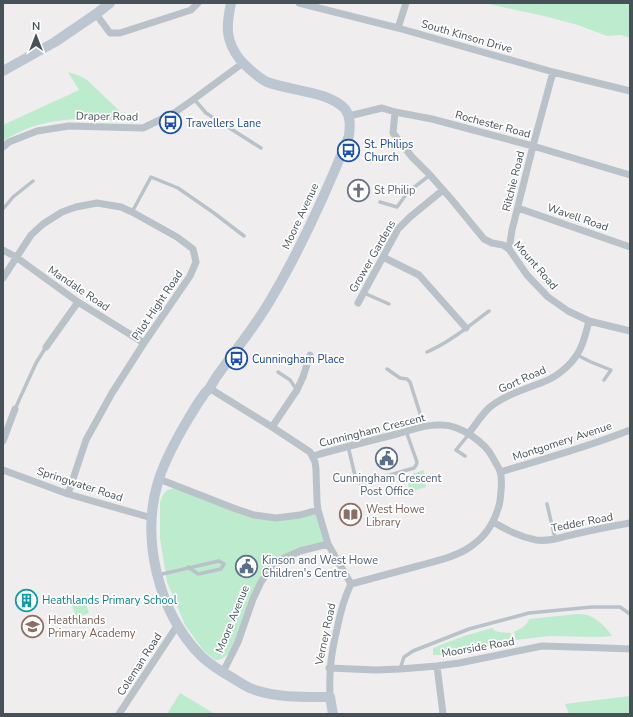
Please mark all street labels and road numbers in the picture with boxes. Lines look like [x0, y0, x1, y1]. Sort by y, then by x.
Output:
street label: South Kinson Drive [420, 16, 514, 57]
street label: Rochester Road [453, 107, 532, 142]
street label: Draper Road [76, 108, 138, 125]
street label: Ritchie Road [499, 149, 528, 213]
street label: Moore Avenue [279, 180, 322, 252]
street label: Wavell Road [545, 200, 610, 235]
street label: Grower Gardens [346, 217, 399, 295]
street label: Mount Road [510, 238, 561, 293]
street label: Mandale Road [45, 262, 112, 315]
street label: Pilot Hight Road [128, 267, 186, 343]
street label: Gort Road [496, 362, 548, 397]
street label: Cunningham Crescent [317, 410, 427, 451]
street label: Montgomery Avenue [511, 418, 614, 465]
street label: Springwater Road [35, 464, 125, 505]
street label: Tedder Road [550, 509, 614, 536]
street label: Moore Avenue [212, 583, 253, 655]
street label: Verney Road [311, 602, 339, 667]
street label: Coleman Road [113, 630, 165, 699]
street label: Moorside Road [440, 634, 516, 661]

